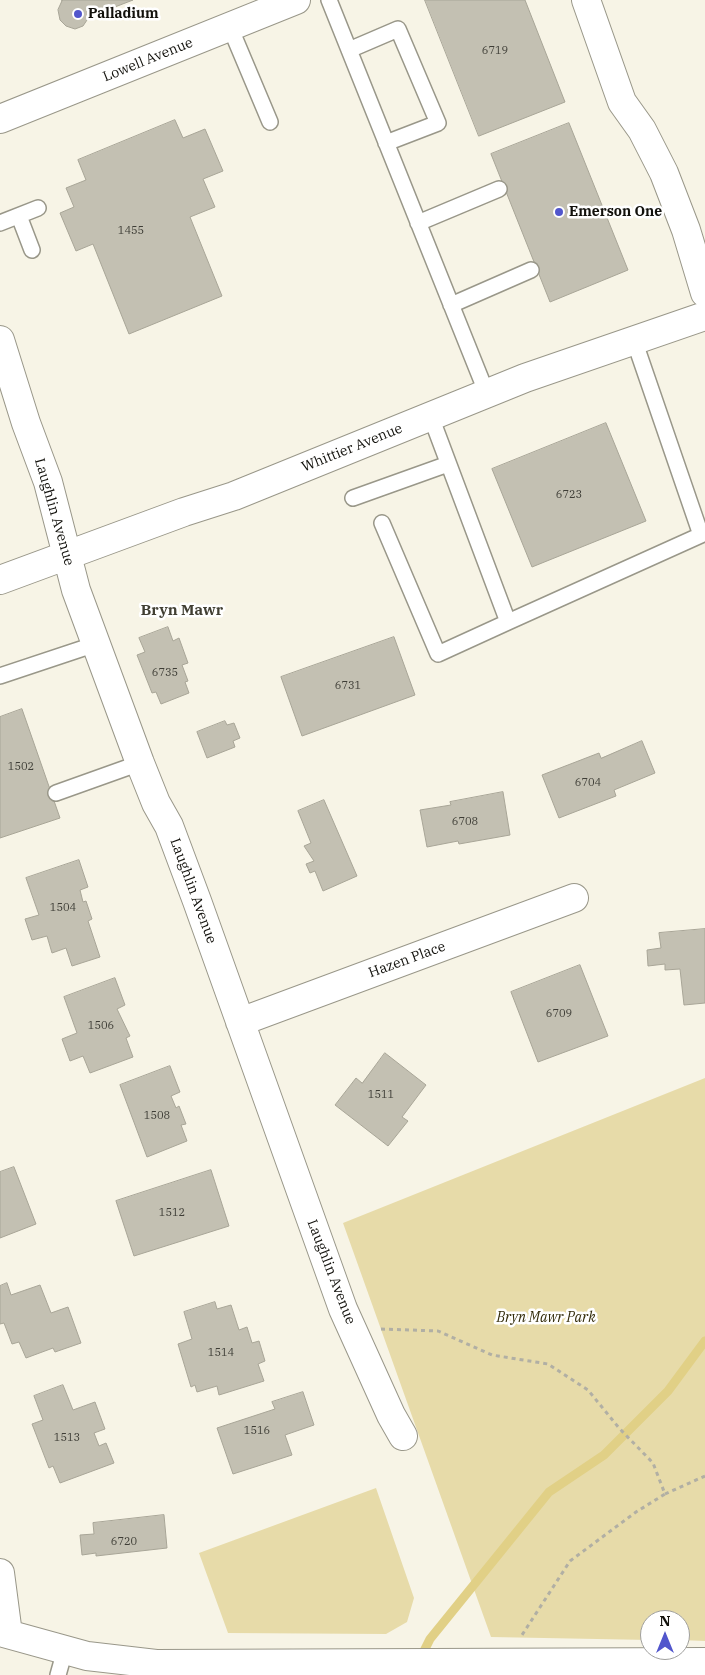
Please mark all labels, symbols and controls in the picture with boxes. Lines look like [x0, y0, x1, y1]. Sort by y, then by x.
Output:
place label: Palladium [88, 6, 159, 22]
marker: Palladium [72, 8, 84, 20]
street label: Lowell Avenue [101, 34, 195, 86]
house number: 6719 [482, 44, 508, 58]
place label: Emerson One [569, 204, 662, 220]
marker: Emerson One [553, 206, 565, 218]
house number: 1455 [118, 224, 144, 238]
street label: Whittier Avenue [299, 420, 405, 476]
street label: Laughlin Avenue [31, 456, 77, 568]
house number: 6723 [556, 488, 582, 502]
district label: Bryn Mawr [141, 602, 223, 620]
house number: 6735 [152, 666, 178, 680]
house number: 6731 [335, 679, 361, 693]
house number: 1502 [8, 760, 34, 774]
house number: 6704 [575, 776, 601, 790]
house number: 6708 [452, 815, 478, 829]
street label: Laughlin Avenue [166, 836, 220, 946]
house number: 1504 [50, 901, 76, 915]
street label: Hazen Place [366, 938, 448, 982]
house number: 6709 [546, 1007, 572, 1021]
house number: 1506 [88, 1019, 114, 1033]
house number: 1511 [368, 1088, 394, 1102]
house number: 1508 [144, 1109, 170, 1123]
house number: 1512 [159, 1206, 185, 1220]
street label: Laughlin Avenue [303, 1217, 359, 1327]
park label: Bryn Mawr Park [496, 1310, 596, 1326]
house number: 1514 [208, 1346, 234, 1360]
house number: 1516 [244, 1424, 270, 1438]
house number: 1513 [54, 1431, 80, 1445]
house number: 6720 [111, 1535, 137, 1549]
north arrow [640, 1610, 690, 1660]
text: N [659, 1612, 671, 1630]

